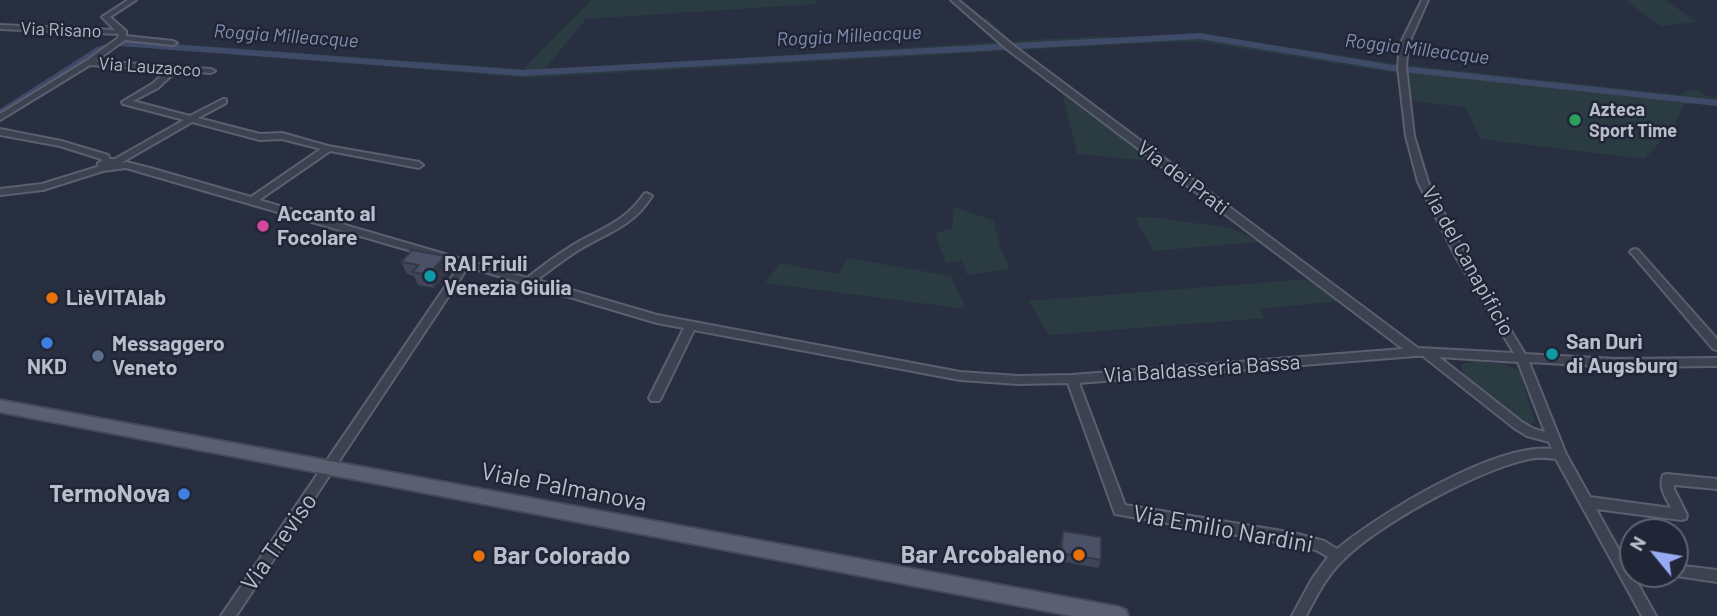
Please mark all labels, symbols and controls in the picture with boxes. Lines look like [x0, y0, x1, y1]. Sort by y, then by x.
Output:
street label: Via Risano [20, 18, 102, 42]
water label: Roggia Milleacque [213, 20, 359, 52]
water label: Roggia Milleacque [776, 21, 922, 51]
water label: Roggia Milleacque [1344, 29, 1490, 69]
street label: Via Lauzacco [98, 53, 202, 81]
place label: Azteca Sport Time [1589, 99, 1677, 142]
marker: Azteca Sport Time [1567, 112, 1583, 128]
street label: Via dei Prati [1132, 135, 1234, 221]
street label: Via del Canapificio [1416, 182, 1520, 340]
place label: Accanto al Focolare [277, 201, 376, 251]
marker: Accanto al Focolare [255, 218, 271, 234]
place label: RAI Friuli Venezia Giulia [444, 251, 572, 301]
marker: RAI Friuli Venezia Giulia [422, 268, 438, 284]
place label: LìèVITAlab [66, 285, 166, 311]
marker: LìèVITAlab [44, 290, 60, 306]
place label: San Durì di Augsburg [1566, 329, 1678, 379]
place label: Messaggero Veneto [112, 331, 225, 381]
marker: NKD [39, 335, 55, 351]
marker: San Durì di Augsburg [1544, 346, 1560, 362]
marker: Messaggero Veneto [90, 348, 106, 364]
street label: Via Baldasseria Bassa [1103, 350, 1301, 388]
place label: NKD [27, 354, 67, 380]
street label: Viale Palmanova [479, 457, 649, 517]
place label: TermoNova [49, 480, 170, 508]
marker: TermoNova [176, 486, 192, 502]
street label: Via Treviso [235, 487, 323, 597]
street label: Via Emilio Nardini [1131, 499, 1315, 559]
north arrow [1619, 518, 1689, 588]
text: N [1624, 532, 1650, 554]
place label: Bar Arcobaleno [901, 541, 1065, 569]
place label: Bar Colorado [493, 542, 630, 570]
marker: Bar Arcobaleno [1071, 547, 1087, 563]
marker: Bar Colorado [471, 548, 487, 564]

